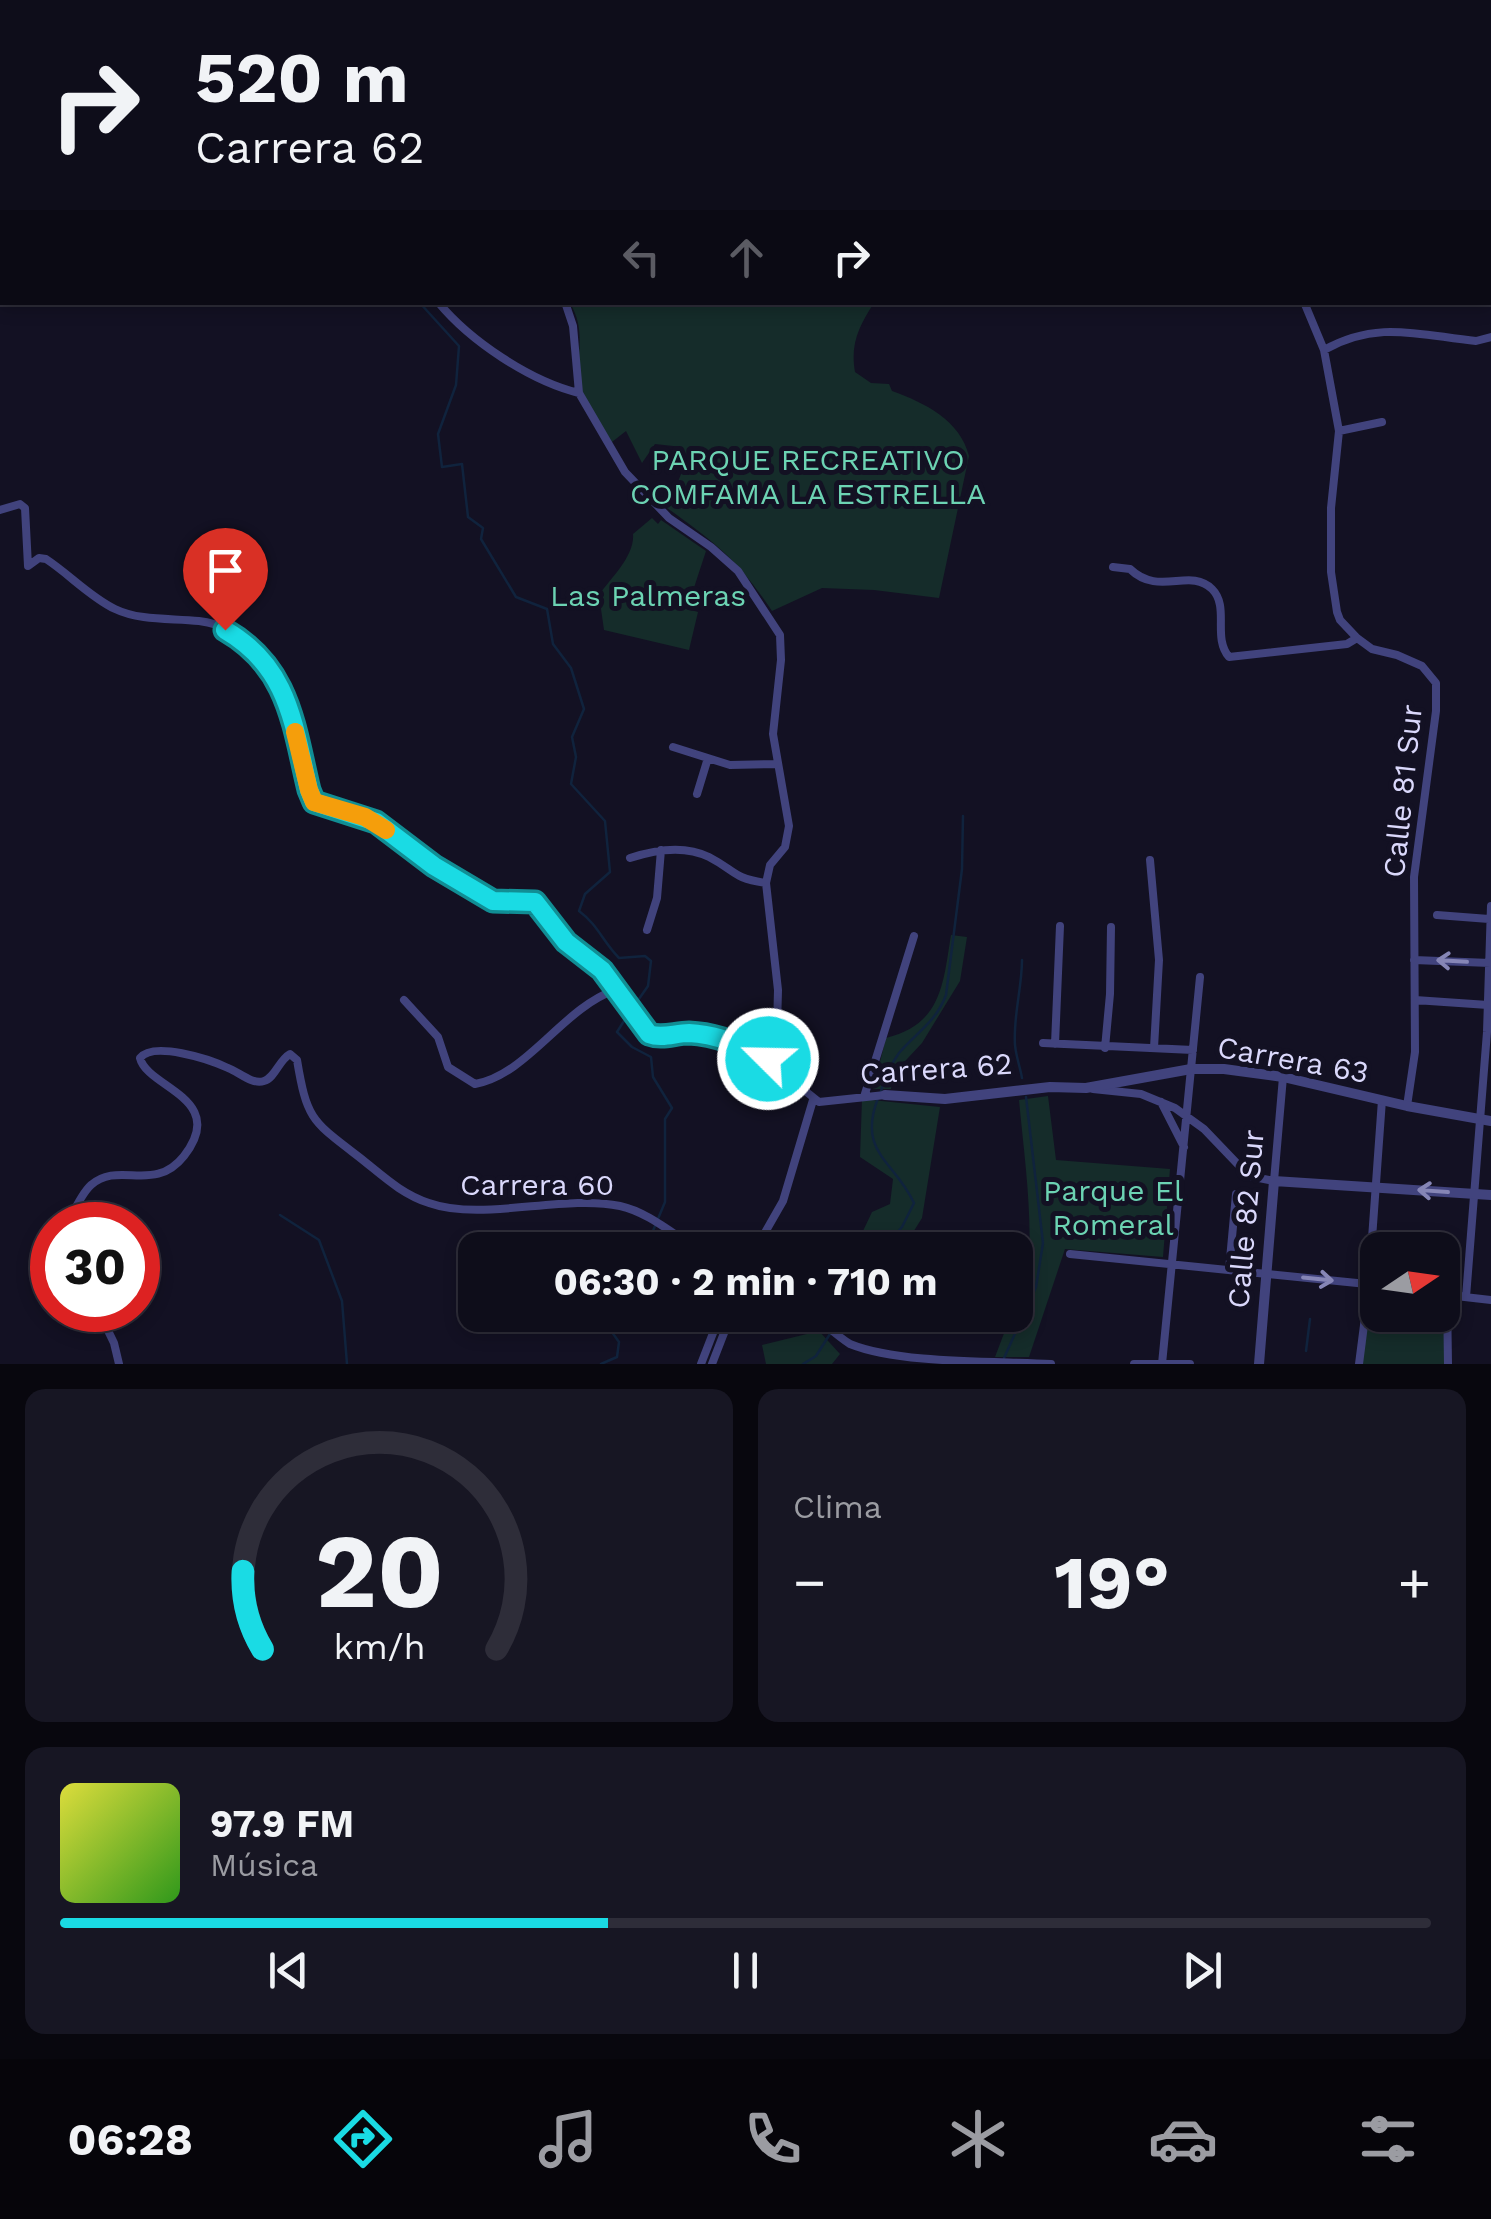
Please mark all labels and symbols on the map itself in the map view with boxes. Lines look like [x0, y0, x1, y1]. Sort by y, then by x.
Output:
park label: PARQUE RECREATIVO COMFAMA LA ESTRELLA [630, 442, 986, 511]
pin [183, 528, 268, 631]
park label: Las Palmeras [550, 578, 746, 613]
street label: Calle 81 Sur [1376, 703, 1429, 879]
one-way arrow [1436, 952, 1468, 971]
position arrow [716, 1007, 820, 1111]
street label: Carrera 63 [1215, 1029, 1371, 1090]
street label: Carrera 62 [858, 1046, 1013, 1091]
street label: Calle 82 Sur [1220, 1128, 1271, 1310]
street label: Carrera 60 [460, 1167, 614, 1202]
park label: Parque El Romeral [1043, 1173, 1183, 1242]
one-way arrow [1418, 1182, 1450, 1201]
speed limit sign: 30 [30, 1202, 160, 1332]
north arrow [1360, 1232, 1460, 1332]
one-way arrow [1301, 1270, 1333, 1289]

